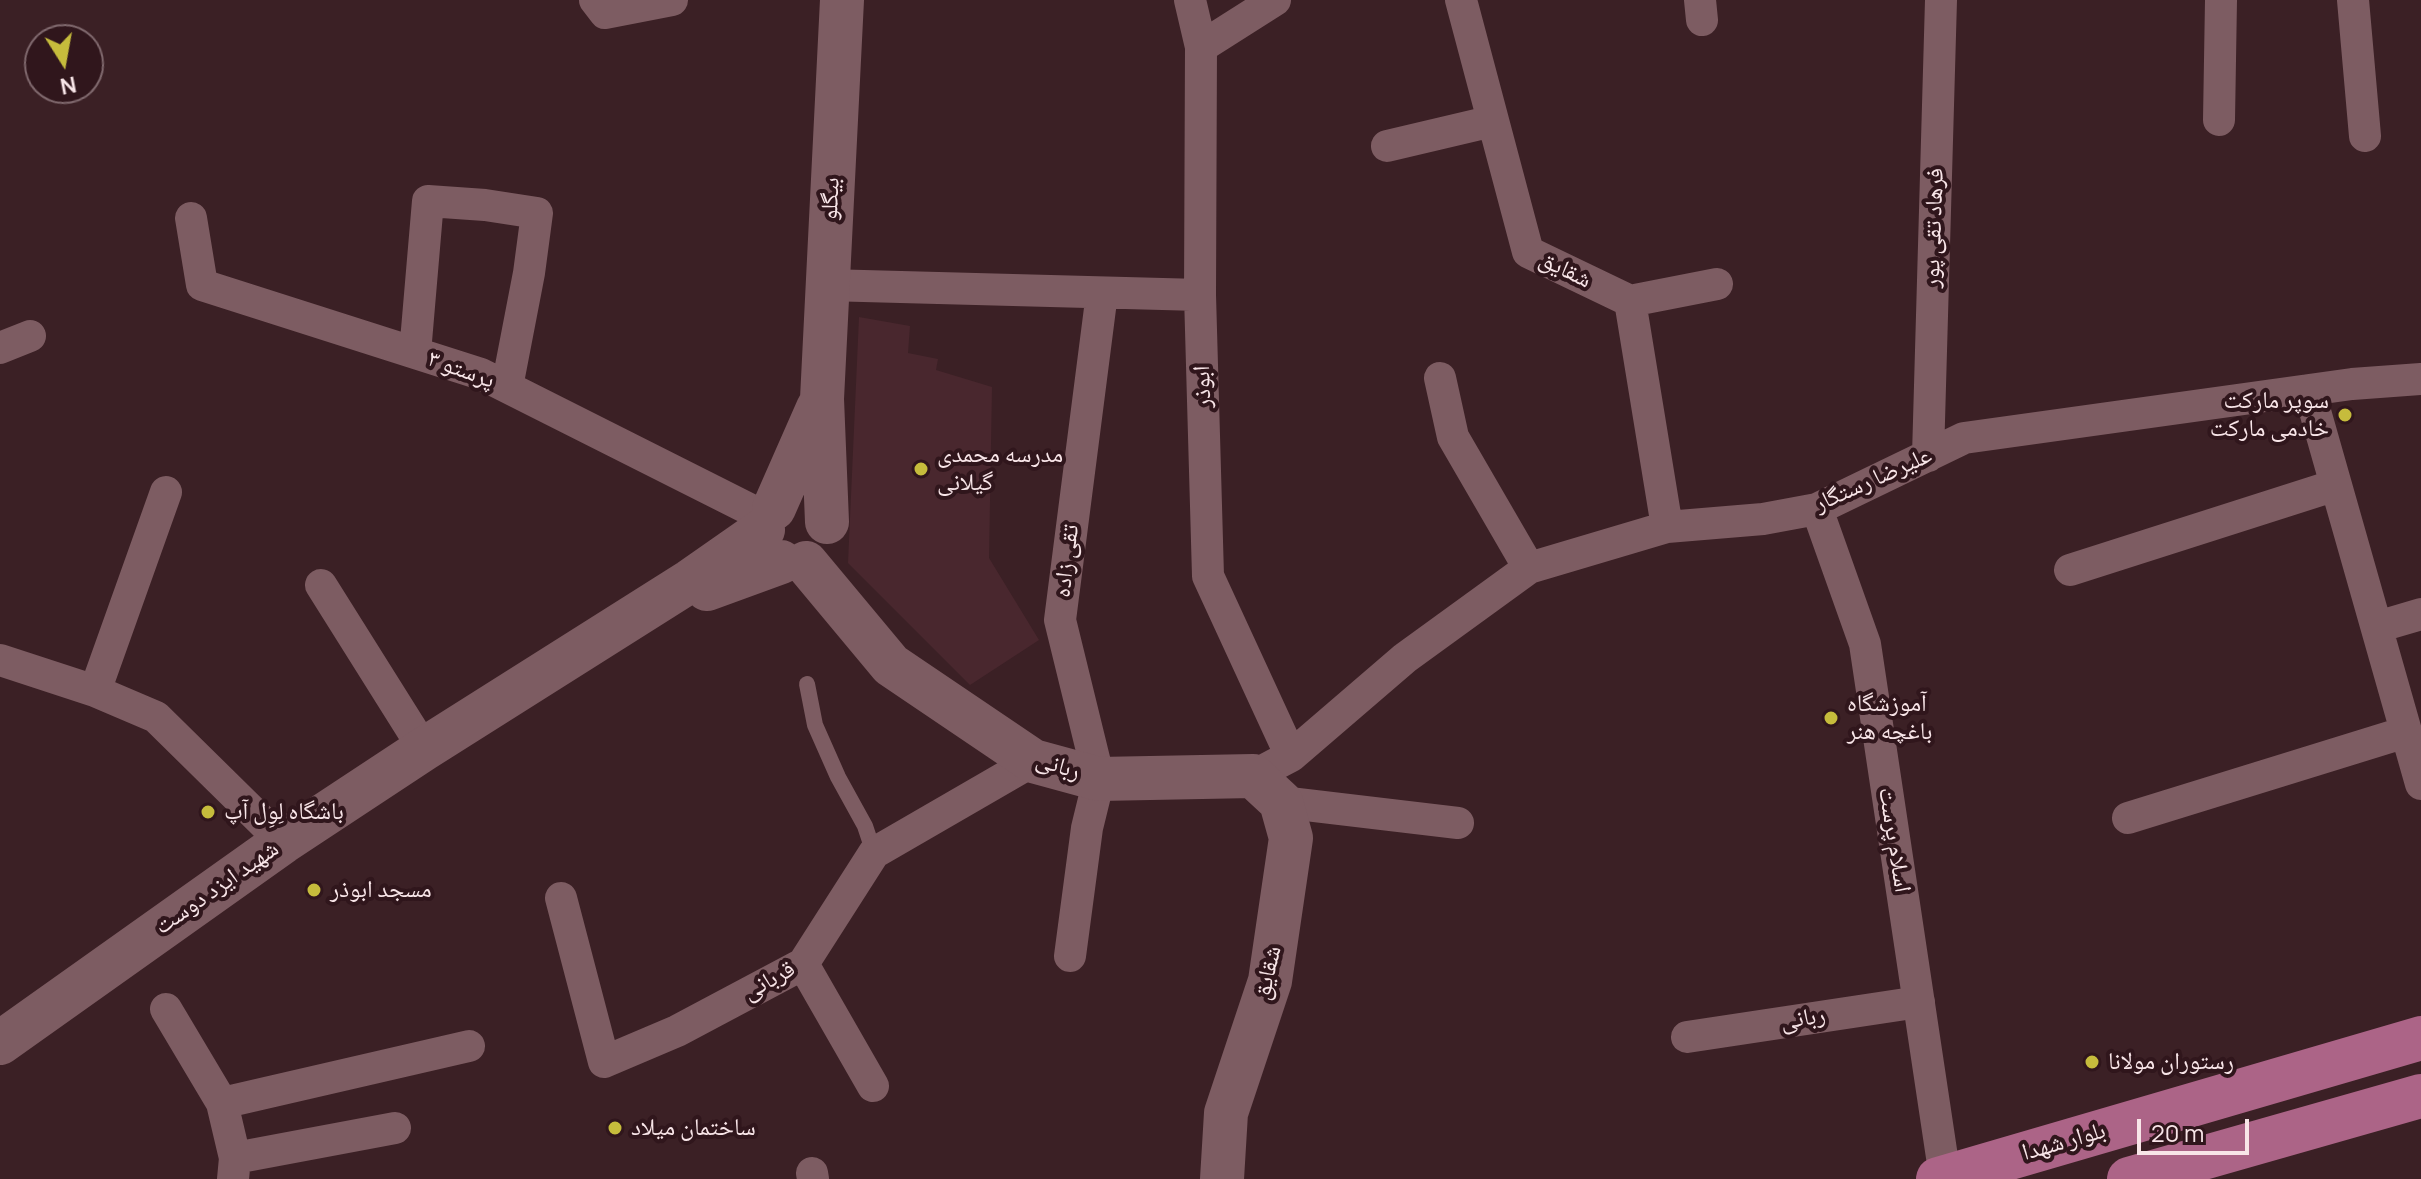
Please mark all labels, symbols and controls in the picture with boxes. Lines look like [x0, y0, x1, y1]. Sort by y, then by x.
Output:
north arrow [24, 24, 104, 104]
text: N [58, 69, 79, 102]
street label: فرهاد تقی پور [1918, 167, 1950, 289]
street label: بیگلو [815, 177, 847, 221]
street label: شقایق [1534, 245, 1596, 295]
street label: پرستو ۳ [424, 345, 498, 395]
street label: ابوذر [1188, 365, 1218, 409]
place label: سوپر مارکت خادمی مارکت [2210, 387, 2329, 443]
marker: سوپر مارکت خادمی مارکت [2336, 406, 2354, 424]
place label: مدرسه محمدی گیلانی [937, 441, 1063, 497]
street label: علیرضا رستگار [1810, 441, 1936, 519]
marker: مدرسه محمدی گیلانی [912, 460, 930, 478]
street label: تقی زاده [1048, 523, 1086, 599]
place label: آموزشگاه باغچه هنر [1847, 690, 1932, 746]
marker: آموزشگاه باغچه هنر [1822, 709, 1840, 727]
street label: ربانی [1032, 745, 1084, 787]
street label: اسلام پرست [1871, 785, 1917, 895]
place label: باشگاه لِوِل آپ [224, 798, 344, 826]
marker: باشگاه لِوِل آپ [199, 803, 217, 821]
street label: شهید ایزد دوست [149, 835, 285, 941]
place label: مسجد ابوذر [330, 876, 432, 904]
marker: مسجد ابوذر [305, 881, 323, 899]
street label: شقایق [1248, 943, 1288, 1003]
street label: قربانی [738, 955, 800, 1007]
street label: ربانی [1779, 1001, 1827, 1037]
place label: رستوران مولانا [2108, 1048, 2234, 1076]
marker: رستوران مولانا [2083, 1053, 2101, 1071]
scale bar [2141, 1103, 2253, 1153]
place label: ساختمان میلاد [631, 1114, 756, 1142]
street label: بلوار شهدا [2019, 1116, 2109, 1168]
text: 20 m [2151, 1116, 2204, 1149]
marker: ساختمان میلاد [606, 1119, 624, 1137]

